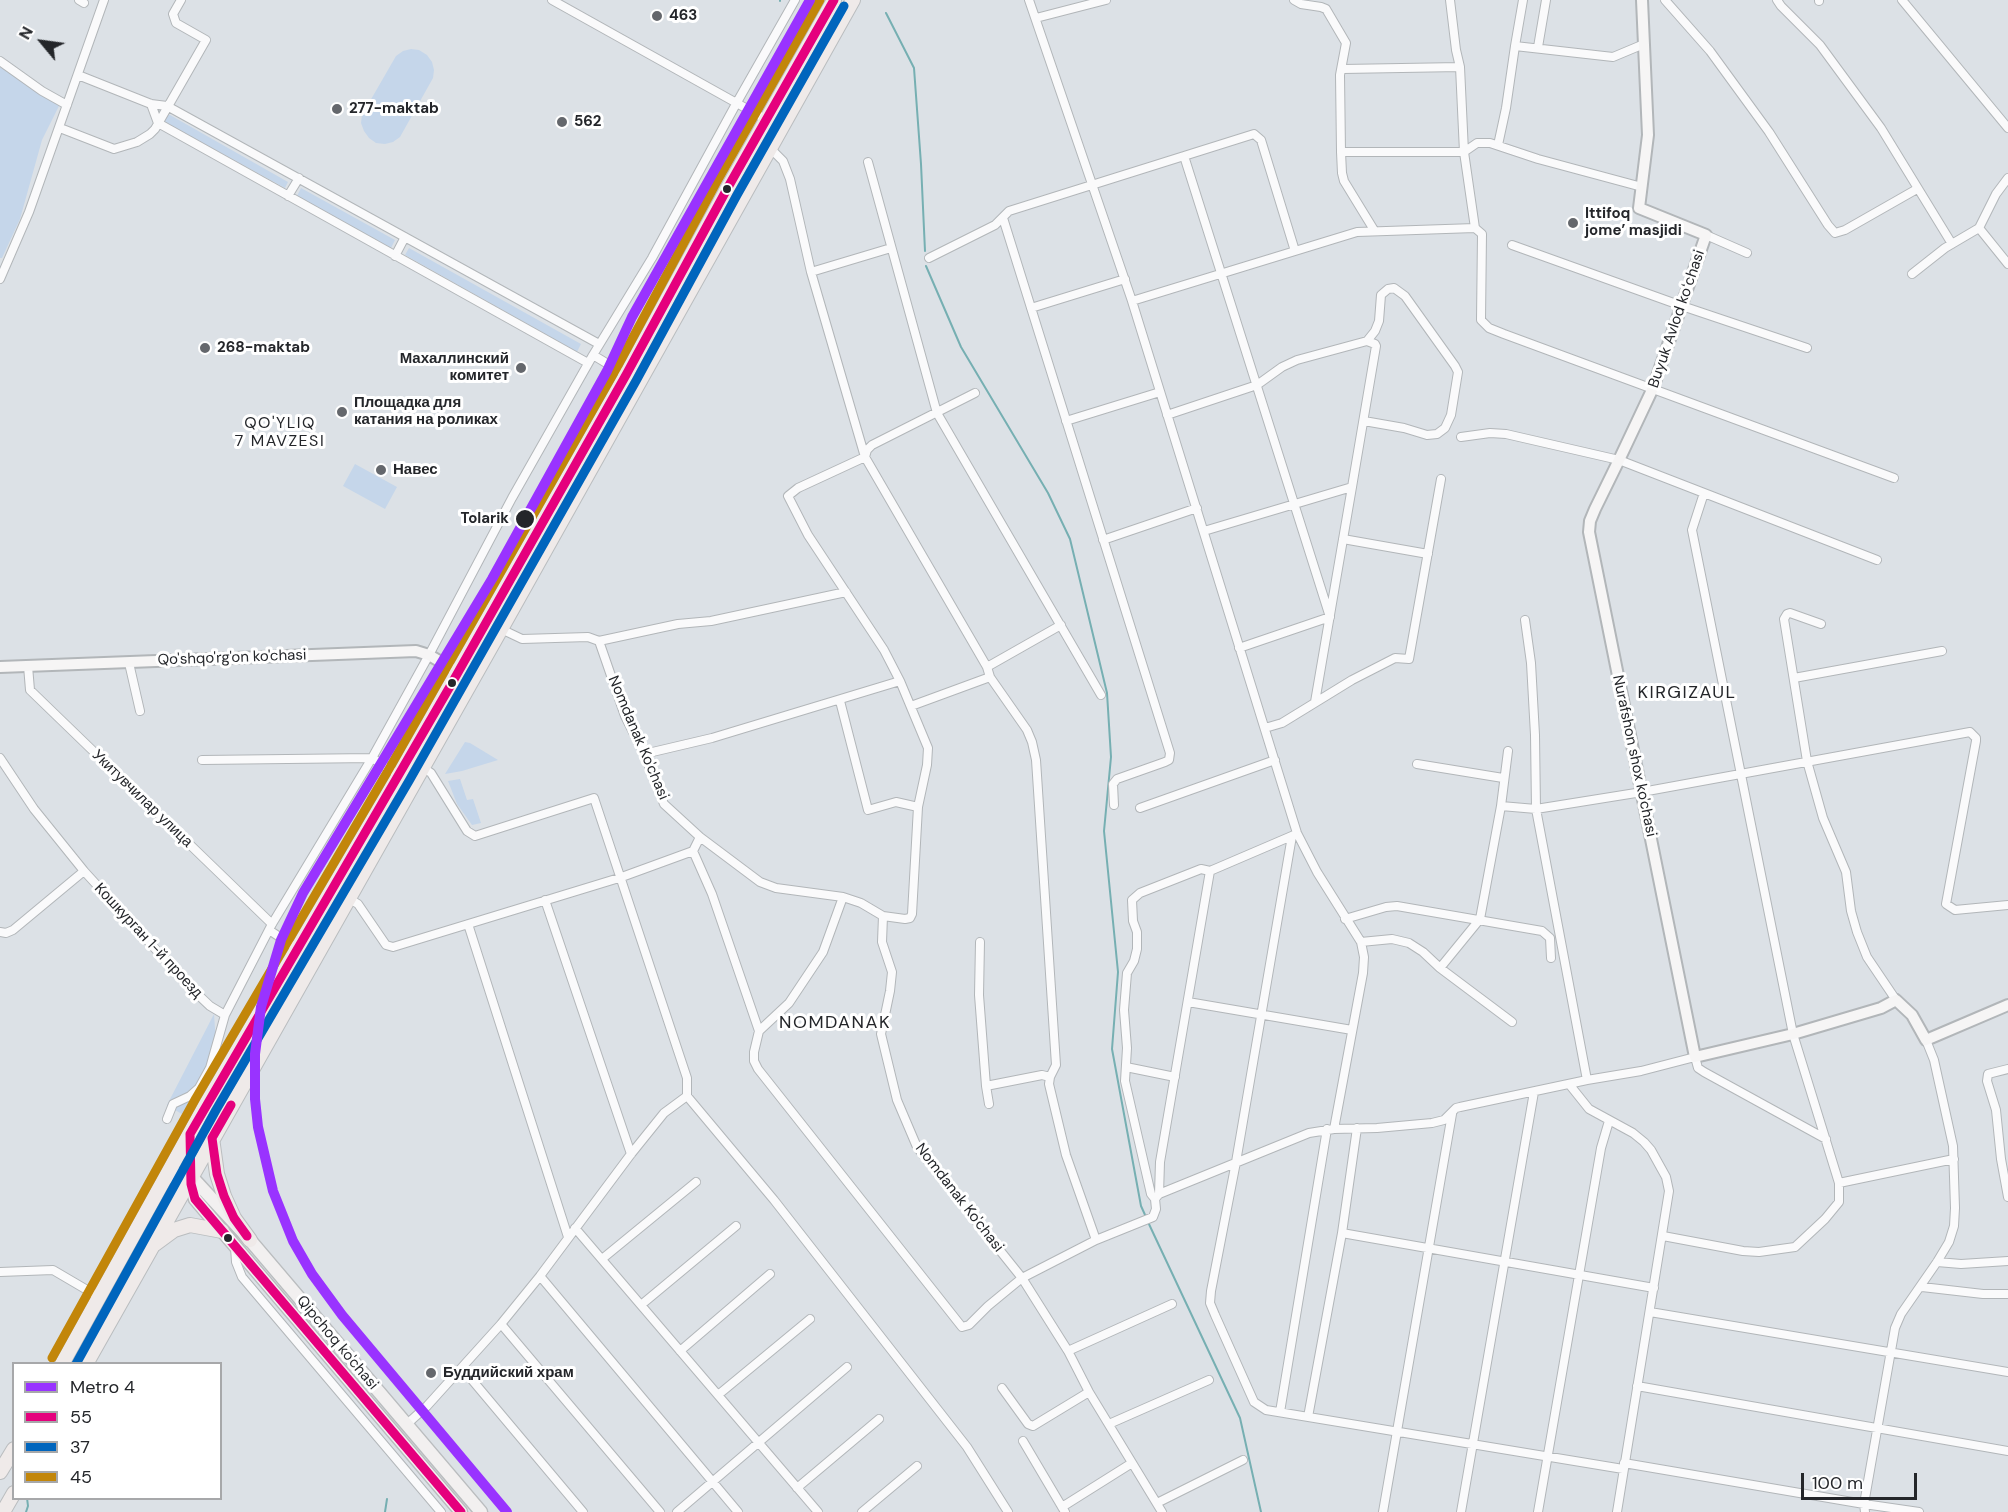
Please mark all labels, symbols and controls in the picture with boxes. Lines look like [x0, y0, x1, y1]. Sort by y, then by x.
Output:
place label: 463 [669, 7, 697, 25]
marker: 463 [650, 9, 664, 23]
north arrow [12, 12, 72, 72]
text: N [14, 23, 38, 43]
place label: 277-maktab [349, 100, 439, 118]
marker: 277-maktab [330, 102, 344, 116]
place label: 562 [574, 113, 601, 131]
marker: 562 [555, 115, 569, 129]
unlabelled marker [721, 183, 733, 195]
place label: Ittifoq jome’ masjidi [1585, 205, 1682, 240]
marker: Ittifoq jome’ masjidi [1566, 216, 1580, 230]
street label: Buyuk Avlod koʻchasi [1645, 248, 1709, 390]
place label: 268-maktab [217, 339, 310, 357]
marker: 268-maktab [198, 341, 212, 355]
place label: Махаллинский комитет [400, 350, 509, 385]
marker: Махаллинский комитет [514, 361, 528, 375]
place label: Площадка для катания на роликах [354, 394, 498, 429]
marker: Площадка для катания на роликах [335, 405, 349, 419]
district label: QO'YLIQ 7 MAVZESI [235, 414, 325, 452]
place label: Навес [393, 461, 438, 479]
marker: Навес [374, 463, 388, 477]
marker: Tolarik [514, 508, 536, 530]
place label: Tolarik [461, 510, 509, 528]
street label: Qo'shqo'rg'on ko'chasi [157, 646, 307, 670]
street label: Nomdanak Ko'chasi [604, 673, 672, 803]
street label: Nurafshon shox ko'chasi [1608, 674, 1660, 838]
unlabelled marker [446, 677, 458, 689]
district label: KIRGIZAUL [1637, 682, 1737, 704]
street label: Укитувчилар улица [88, 747, 196, 851]
street label: Кошкурган 1-й проезд [90, 880, 206, 1002]
district label: NOMDANAK [779, 1012, 891, 1034]
street label: Nomdanak Ko'chasi [911, 1140, 1007, 1256]
unlabelled marker [222, 1232, 234, 1244]
street label: Qipchoq ko'chasi [292, 1292, 382, 1394]
legend [12, 1362, 222, 1500]
place label: Буддийский храм [443, 1364, 574, 1382]
marker: Буддийский храм [424, 1366, 438, 1380]
text: Metro 4 [70, 1375, 135, 1399]
text: 55 [70, 1405, 92, 1429]
text: 37 [70, 1435, 90, 1459]
scale bar [1804, 1461, 1920, 1499]
text: 45 [70, 1465, 92, 1489]
text: 100 m [1812, 1471, 1863, 1495]

